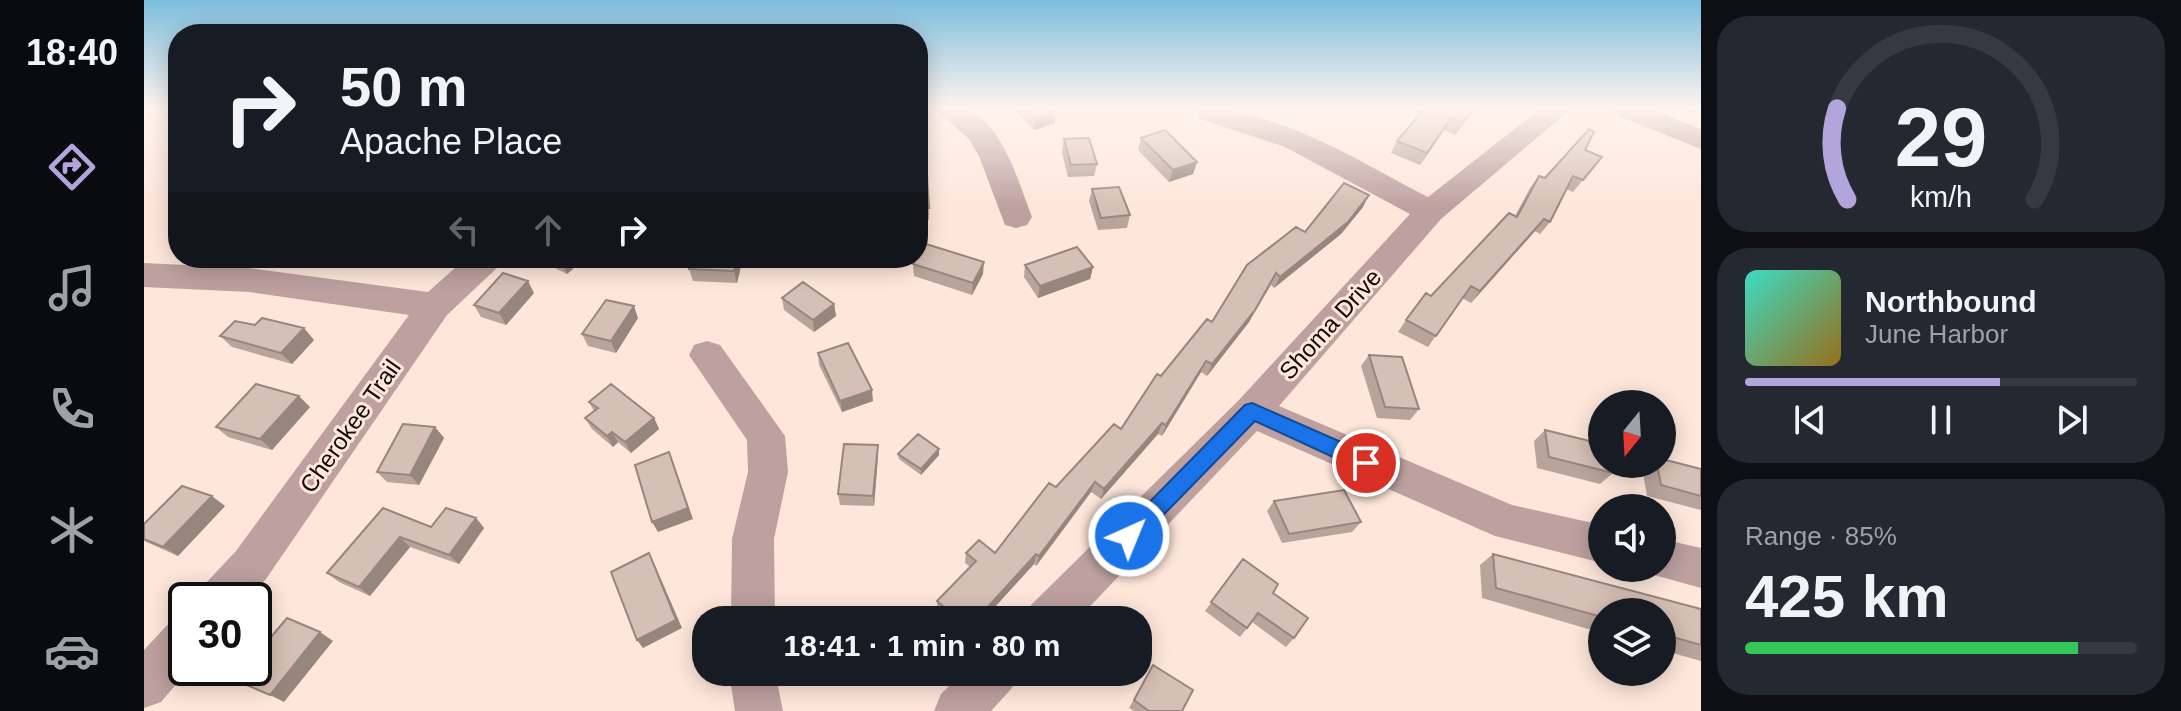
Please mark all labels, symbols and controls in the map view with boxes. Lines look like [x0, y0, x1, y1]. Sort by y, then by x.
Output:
text: 18:40 [26, 32, 118, 73]
text: 50 m [340, 55, 468, 118]
icon: right [208, 56, 312, 160]
text: 29 [1895, 90, 1987, 183]
text: Apache Place [340, 121, 562, 162]
icon: directions [44, 139, 100, 195]
text: km/h [1910, 181, 1972, 213]
icon: left [442, 208, 486, 252]
icon: ahead [526, 208, 570, 252]
icon: right [610, 208, 654, 252]
icon: music [44, 260, 100, 316]
street label: Shoma Drive [1274, 263, 1386, 385]
text: Northbound [1865, 285, 2037, 318]
text: June Harbor [1865, 319, 2008, 349]
street label: Cherokee Trail [294, 354, 406, 498]
icon: phone [44, 381, 100, 437]
north arrow [1588, 390, 1676, 478]
map controls [1588, 390, 1676, 686]
icon: previous [1788, 398, 1832, 442]
icon: pause [1919, 398, 1963, 442]
icon: next [2050, 398, 2094, 442]
pin [1332, 429, 1400, 497]
icon: arrive [1344, 441, 1388, 485]
position arrow [1087, 494, 1171, 578]
button: sound [1588, 494, 1676, 582]
icon: climate [44, 502, 100, 558]
text: Range · 85% [1745, 521, 1897, 551]
text: 425 km [1745, 563, 1949, 630]
speed limit sign: 30 [168, 582, 272, 686]
button: layers [1588, 598, 1676, 686]
icon: car [44, 623, 100, 679]
text: 18:41 · 1 min · 80 m [784, 629, 1060, 662]

